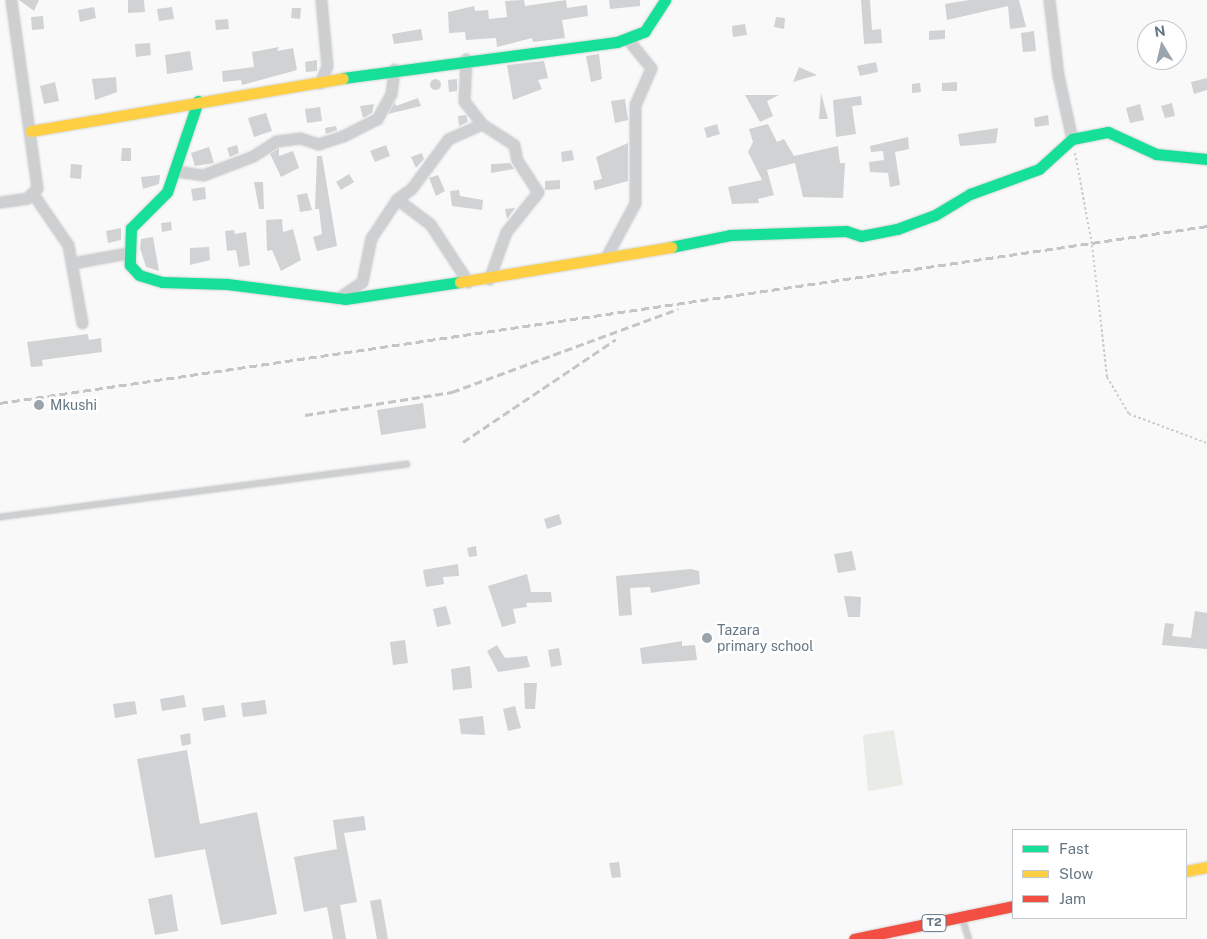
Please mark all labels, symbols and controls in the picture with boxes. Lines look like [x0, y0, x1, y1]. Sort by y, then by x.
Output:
north arrow [1137, 20, 1187, 70]
text: N [1153, 22, 1166, 40]
place label: Mkushi [50, 397, 97, 413]
marker: Mkushi [32, 398, 46, 412]
place label: Tazara primary school [717, 622, 813, 654]
marker: Tazara primary school [701, 632, 713, 644]
legend [1012, 829, 1187, 919]
text: Fast [1059, 840, 1089, 857]
text: Slow [1059, 865, 1093, 882]
text: Jam [1059, 890, 1086, 907]
road number: T2 [920, 914, 948, 932]

